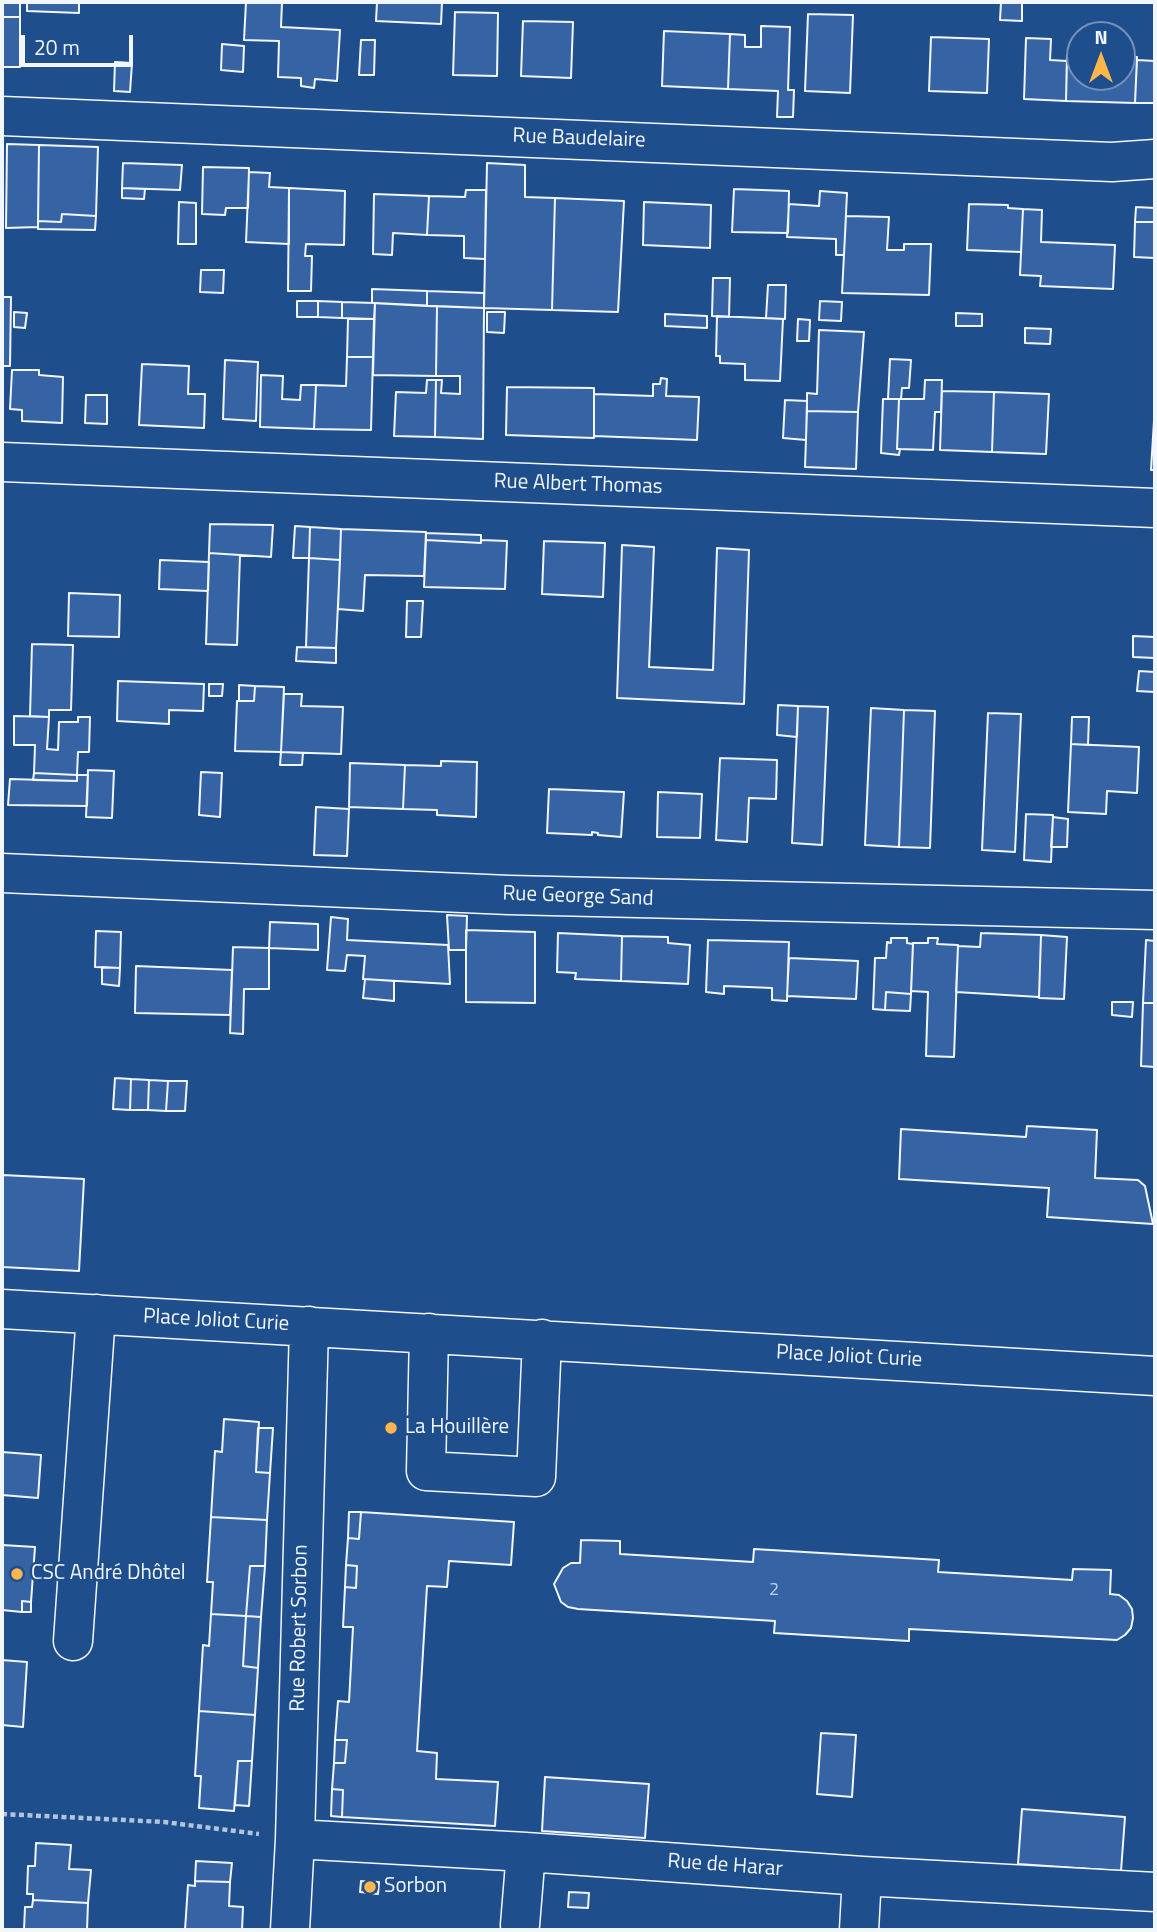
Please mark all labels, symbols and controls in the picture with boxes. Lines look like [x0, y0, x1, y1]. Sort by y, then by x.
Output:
scale bar [24, 21, 136, 65]
north arrow [1066, 21, 1136, 91]
text: N [1094, 22, 1108, 51]
text: 20 m [34, 31, 80, 63]
street label: Rue Baudelaire [512, 124, 646, 154]
street label: Rue Albert Thomas [493, 469, 663, 501]
street label: Rue George Sand [502, 882, 654, 912]
street label: Place Joliot Curie [142, 1305, 290, 1337]
street label: Place Joliot Curie [775, 1341, 923, 1373]
place label: La Houillère [405, 1415, 509, 1441]
marker: La Houillère [383, 1420, 399, 1436]
street label: Rue Robert Sorbon [286, 1544, 314, 1712]
place label: CSC André Dhôtel [31, 1561, 186, 1587]
marker: CSC André Dhôtel [9, 1566, 25, 1582]
house number: 2 [769, 1580, 779, 1602]
street label: Rue de Harar [667, 1849, 783, 1883]
place label: Sorbon [384, 1874, 447, 1900]
marker: Sorbon [362, 1879, 378, 1895]

